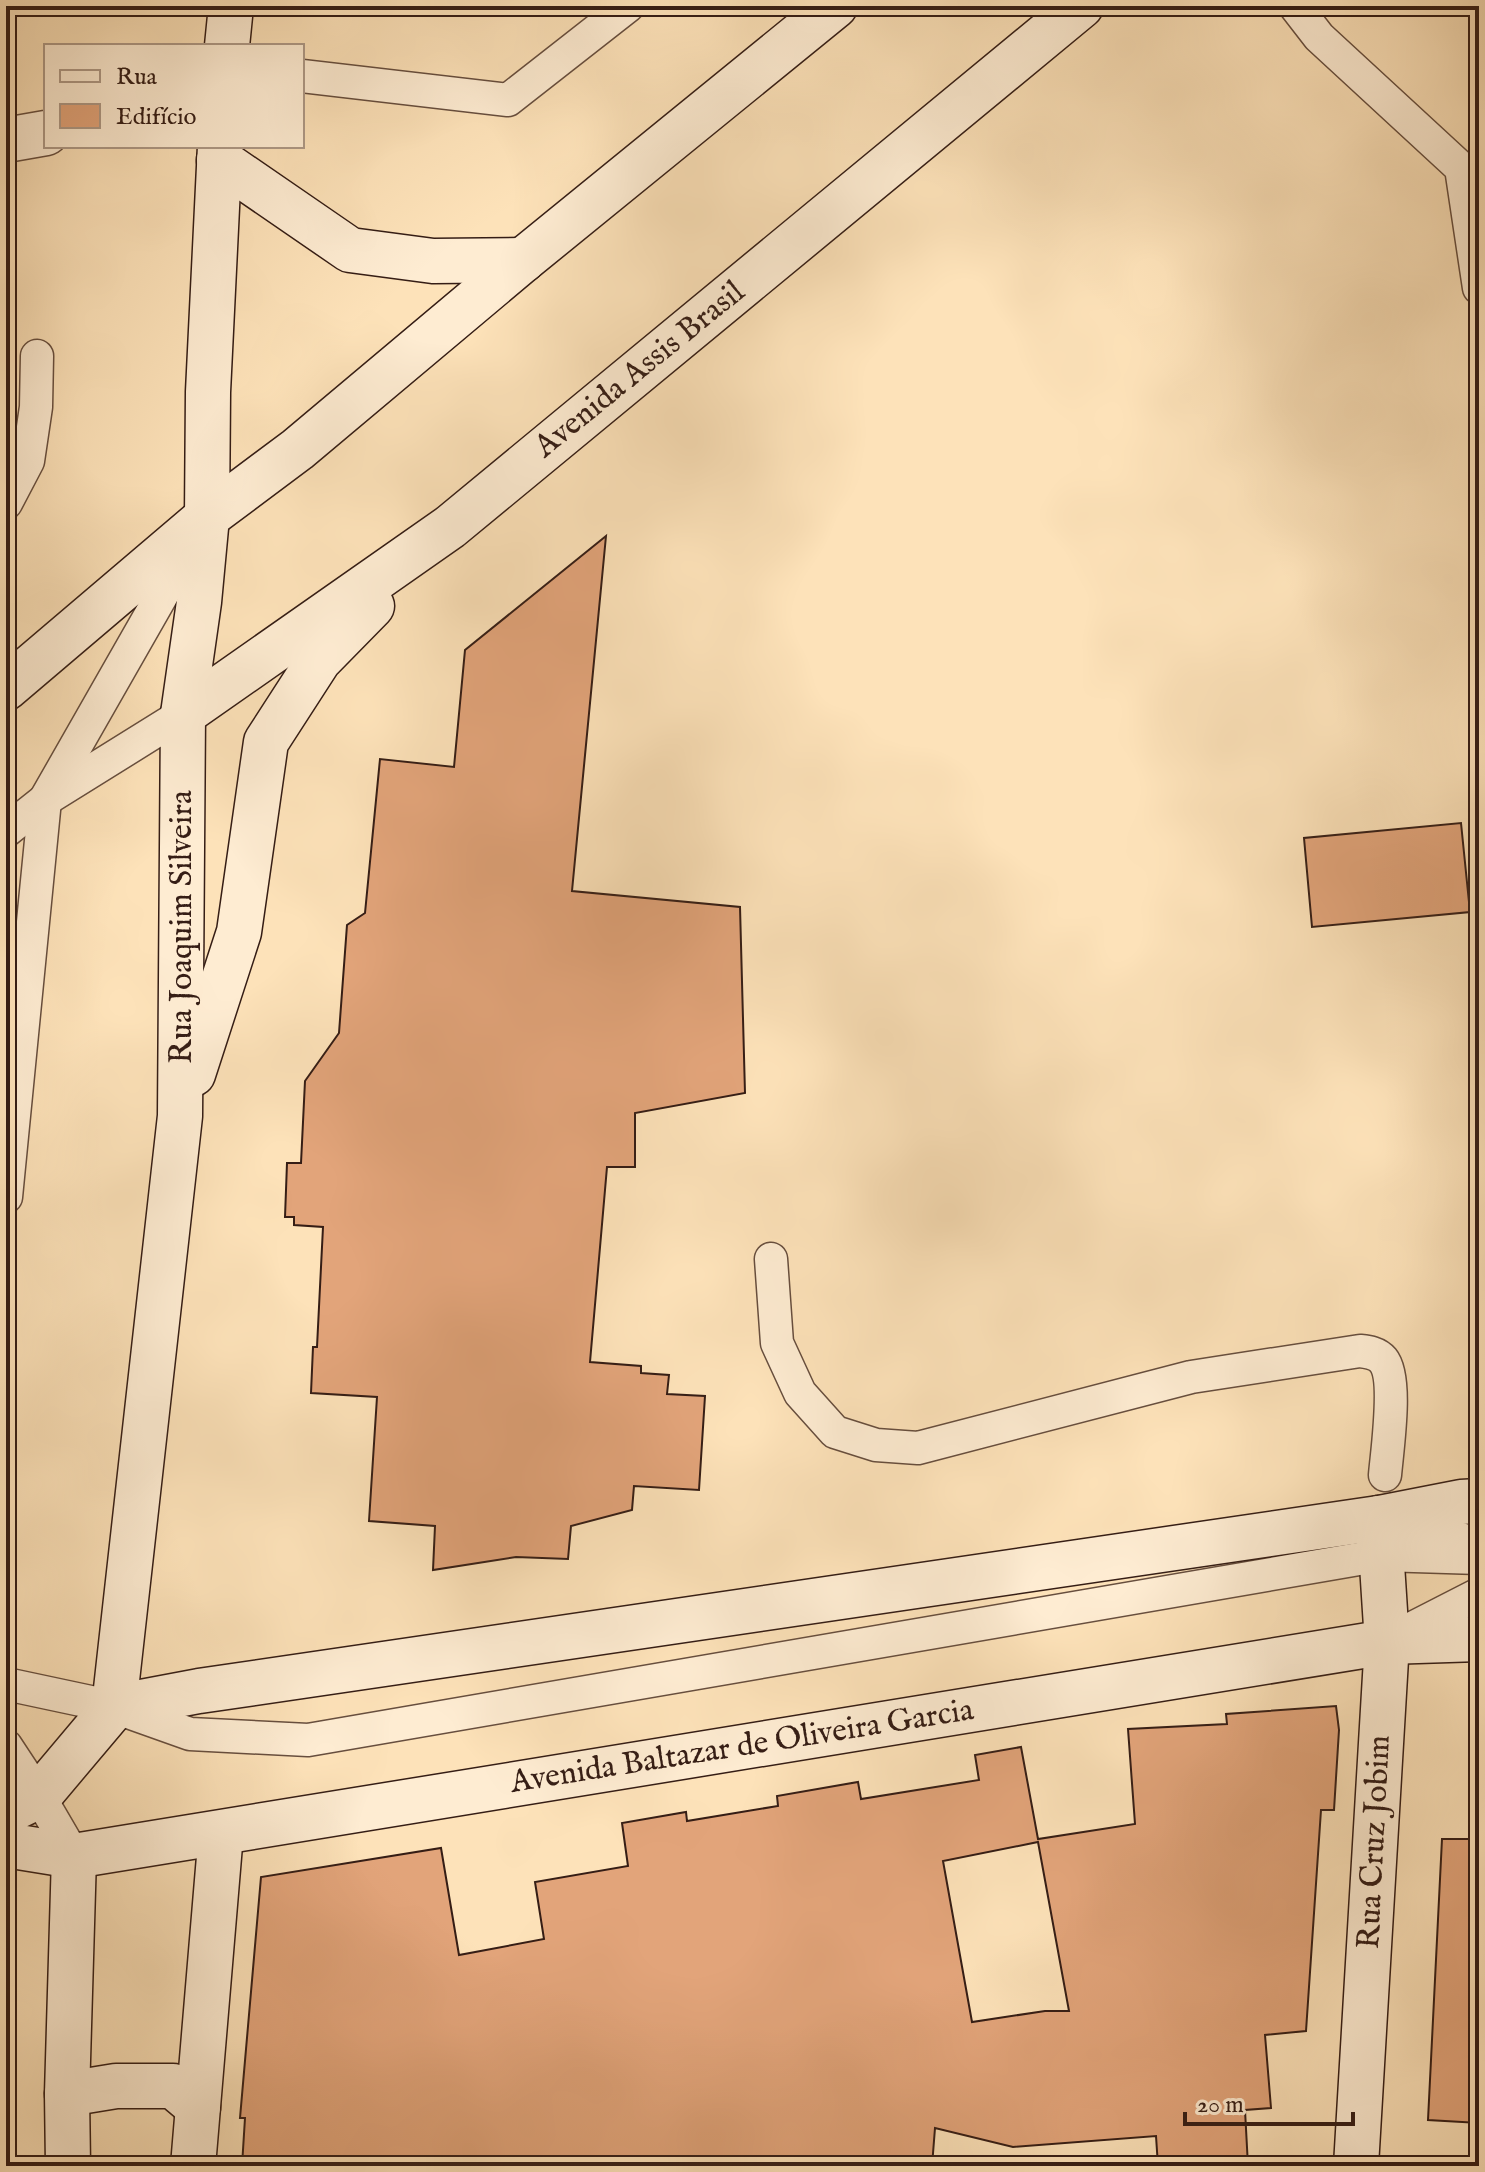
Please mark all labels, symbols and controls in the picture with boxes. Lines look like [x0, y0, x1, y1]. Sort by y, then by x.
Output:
legend [44, 44, 304, 148]
text: Rua [116, 62, 158, 93]
text: Edifício [116, 102, 196, 133]
street label: Avenida Assis Brasil [526, 272, 754, 468]
street label: Rua Joaquim Silveira [162, 790, 203, 1064]
street label: Avenida Baltazar de Oliveira Garcia [507, 1690, 977, 1804]
street label: Rua Cruz Jobim [1349, 1734, 1401, 1950]
scale bar [1185, 2076, 1353, 2126]
text: 20 m [1197, 2090, 1244, 2121]

